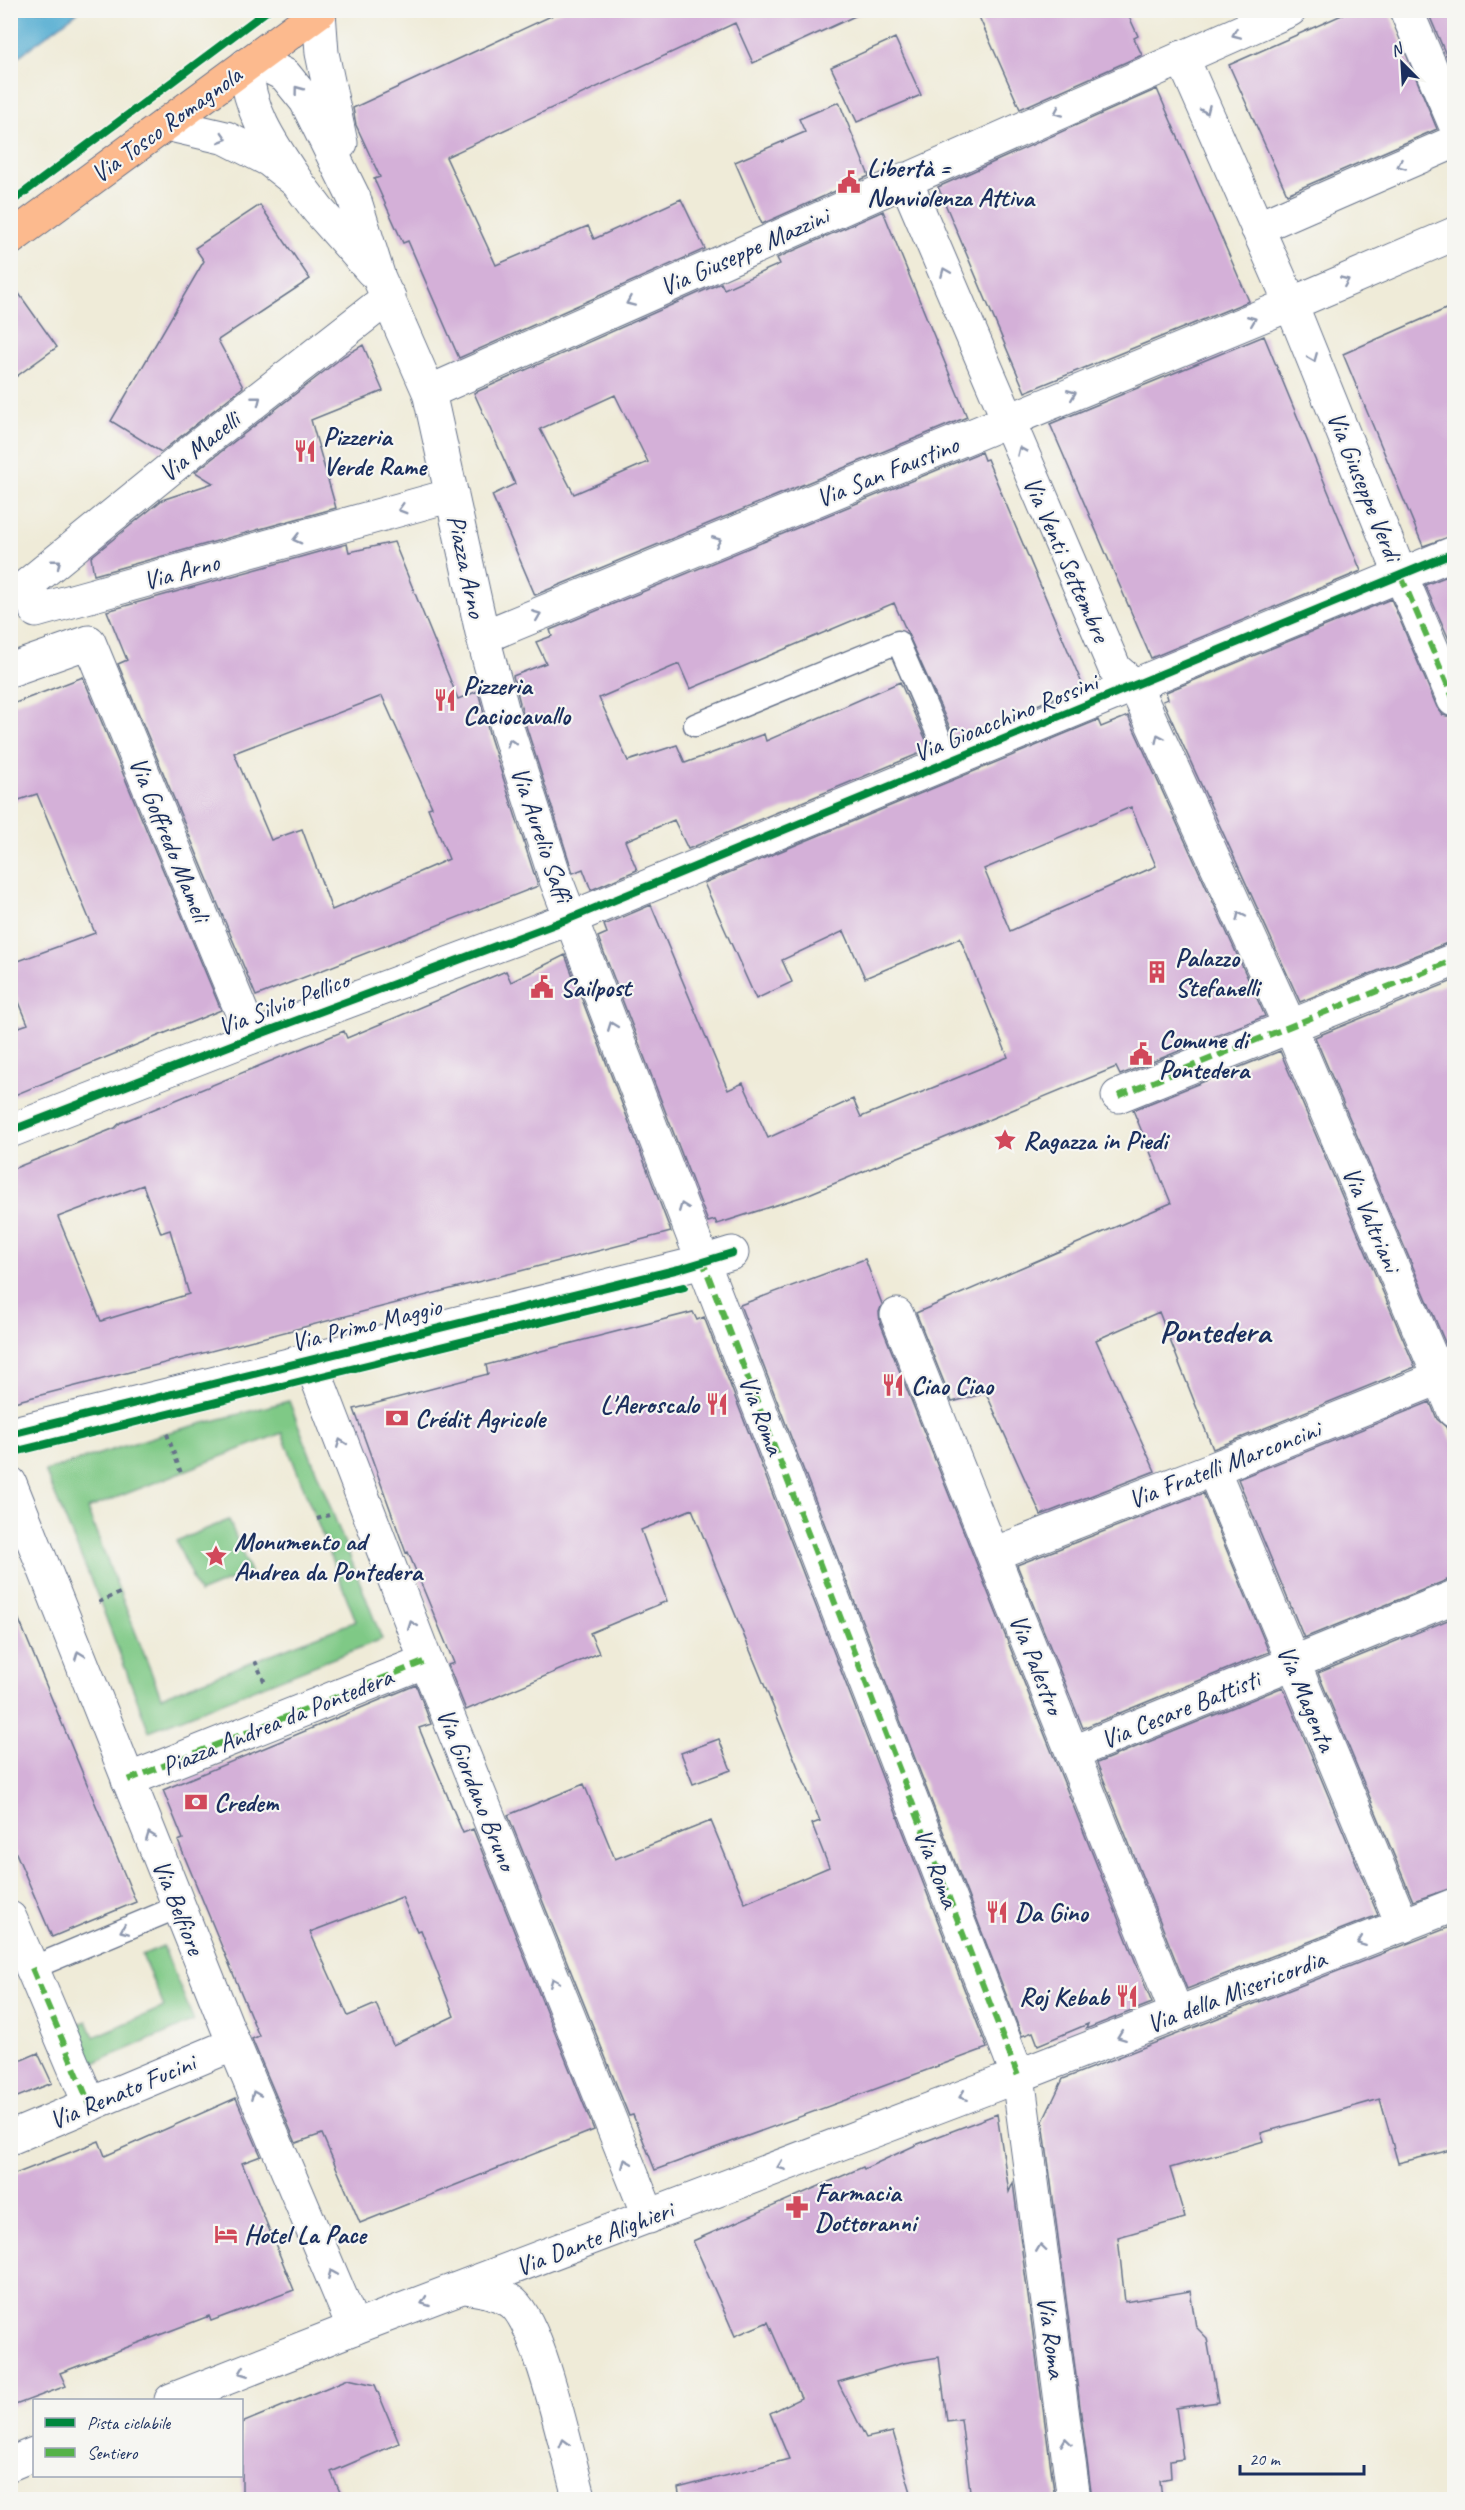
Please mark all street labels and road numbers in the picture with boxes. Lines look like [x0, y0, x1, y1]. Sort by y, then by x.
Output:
street label: Via Tosco Romagnola [84, 58, 249, 190]
street label: Via Giuseppe Mazzini [655, 198, 837, 303]
street label: Via Macelli [152, 402, 249, 489]
street label: Via Giuseppe Verdi [1320, 407, 1411, 569]
street label: Via San Faustino [811, 427, 965, 515]
street label: Via Venti Settembre [1015, 471, 1119, 649]
street label: Piazza Arno [440, 512, 494, 622]
street label: Via Arno [139, 545, 225, 597]
street label: Via Gioacchino Rossini [908, 664, 1105, 769]
street label: Via Goffredo Mameli [121, 752, 219, 929]
street label: Via Aurelio Saffi [503, 762, 581, 909]
street label: Via Silvio Pellico [213, 962, 356, 1044]
street label: Via Valtriani [1335, 1162, 1410, 1280]
street label: Via Primo Maggio [288, 1289, 446, 1359]
street label: Via Roma [731, 1371, 792, 1461]
street label: Via Fratelli Marconcini [1123, 1412, 1328, 1516]
street label: Via Palestro [1002, 1609, 1073, 1722]
street label: Via Magenta [1269, 1640, 1344, 1758]
street label: Piazza Andrea da Pontedera [157, 1659, 399, 1783]
street label: Via Cesare Battisti [1096, 1661, 1267, 1756]
street label: Via Giordano Bruno [429, 1703, 525, 1878]
street label: Via Roma [906, 1824, 967, 1914]
street label: Via Belfiore [145, 1855, 213, 1961]
street label: Via della Misericordia [1142, 1942, 1332, 2041]
street label: Via Renato Fucini [44, 2045, 203, 2137]
street label: Via Dante Alighieri [511, 2192, 680, 2284]
street label: Via Roma [1029, 2294, 1074, 2382]

